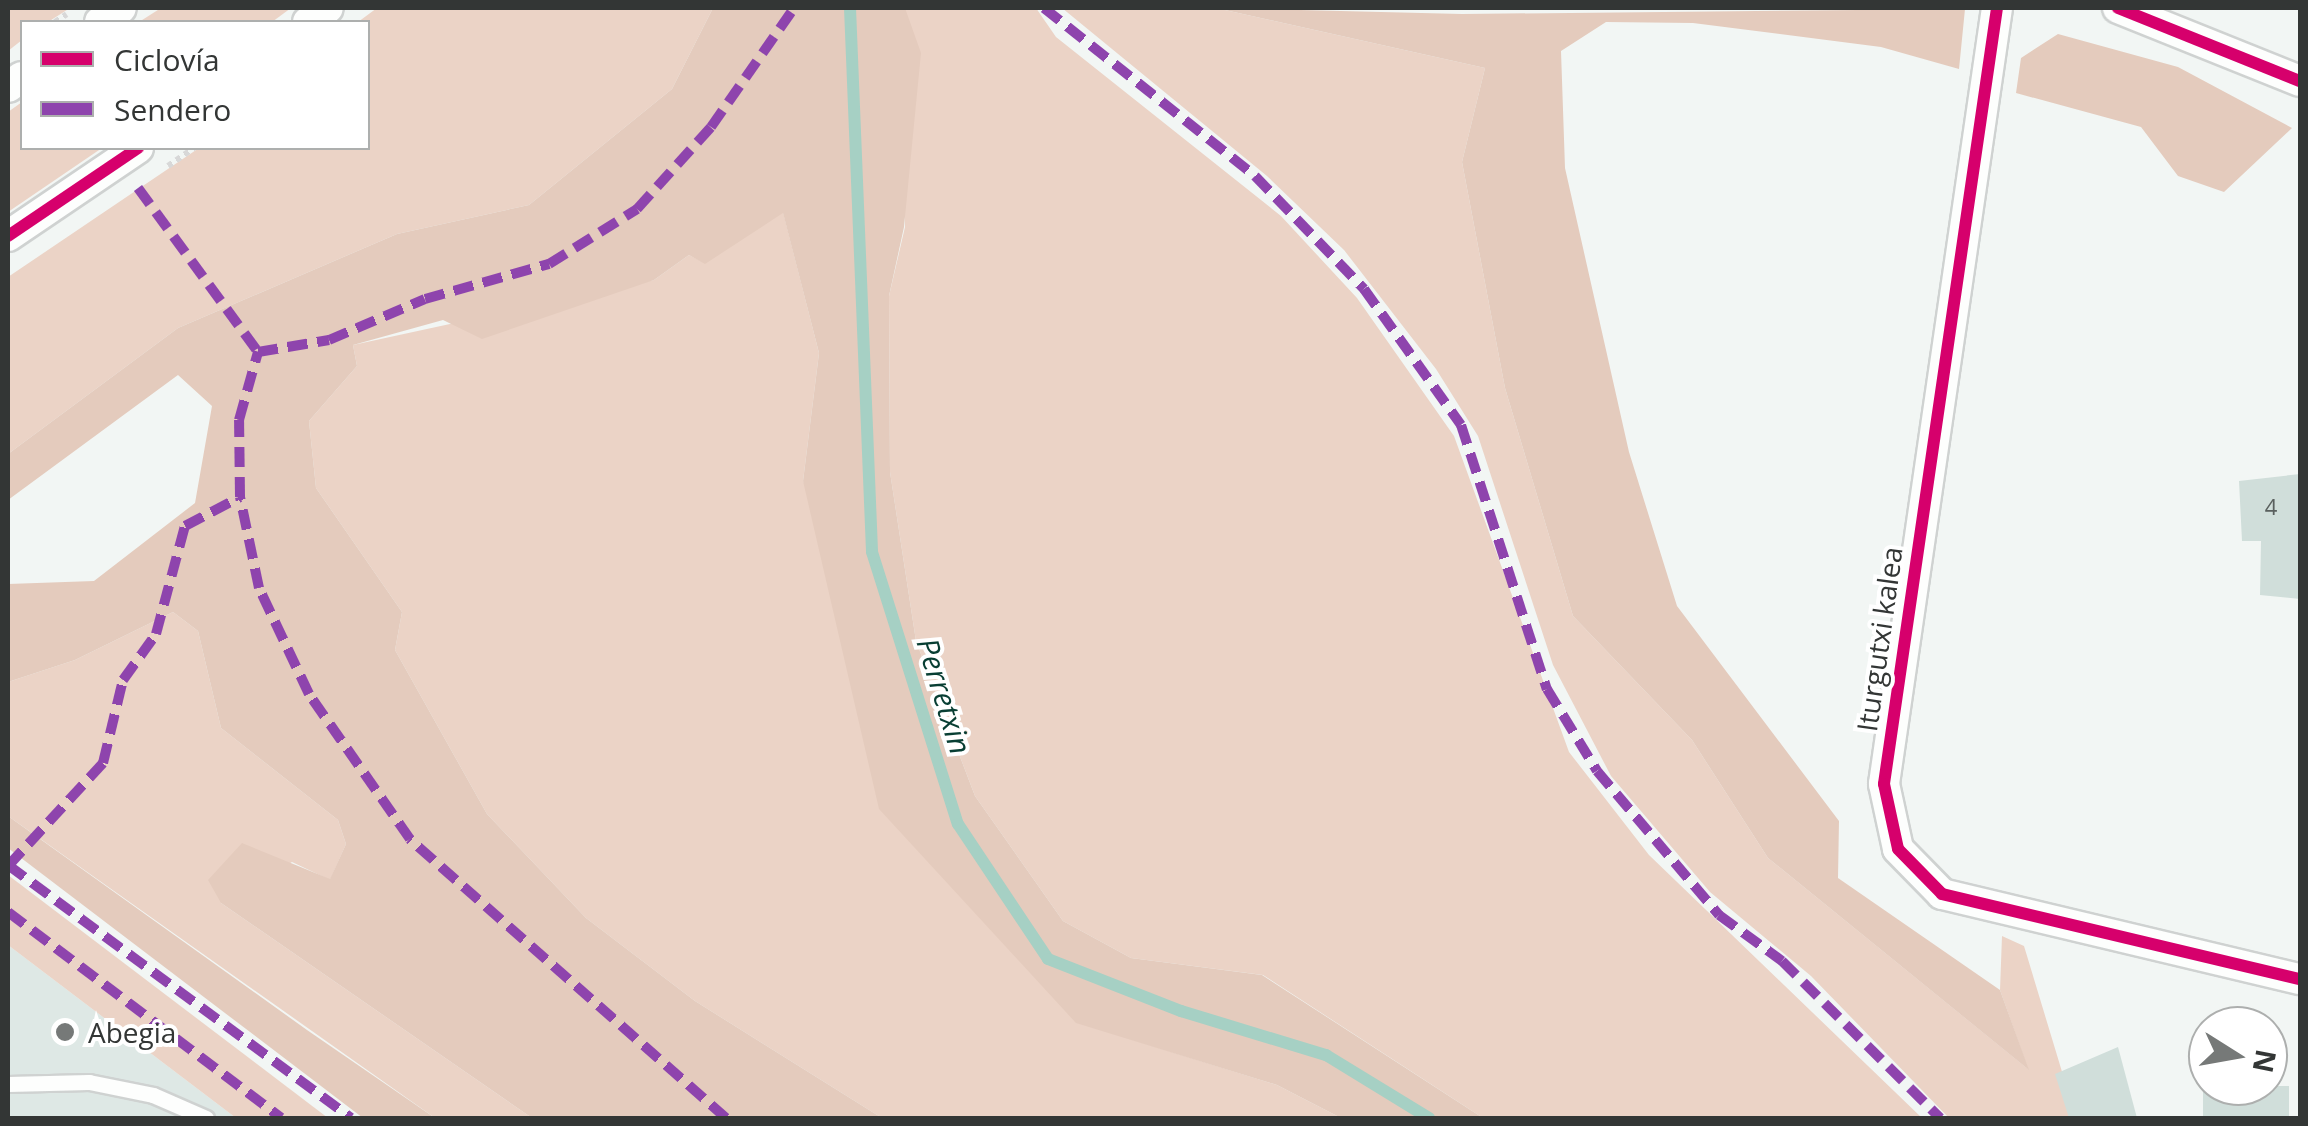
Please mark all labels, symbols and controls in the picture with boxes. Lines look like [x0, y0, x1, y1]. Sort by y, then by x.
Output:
legend [20, 20, 370, 150]
text: Ciclovía [114, 39, 220, 80]
text: Sendero [114, 89, 231, 130]
house number: 4 [2265, 494, 2277, 520]
street label: Iturgutxi kalea [1849, 544, 1909, 734]
water label: Perretxin [909, 633, 979, 759]
north arrow [2188, 1006, 2288, 1106]
place label: Abegia [88, 1015, 176, 1049]
marker: Abegia [52, 1019, 78, 1045]
text: N [2245, 1047, 2286, 1076]

